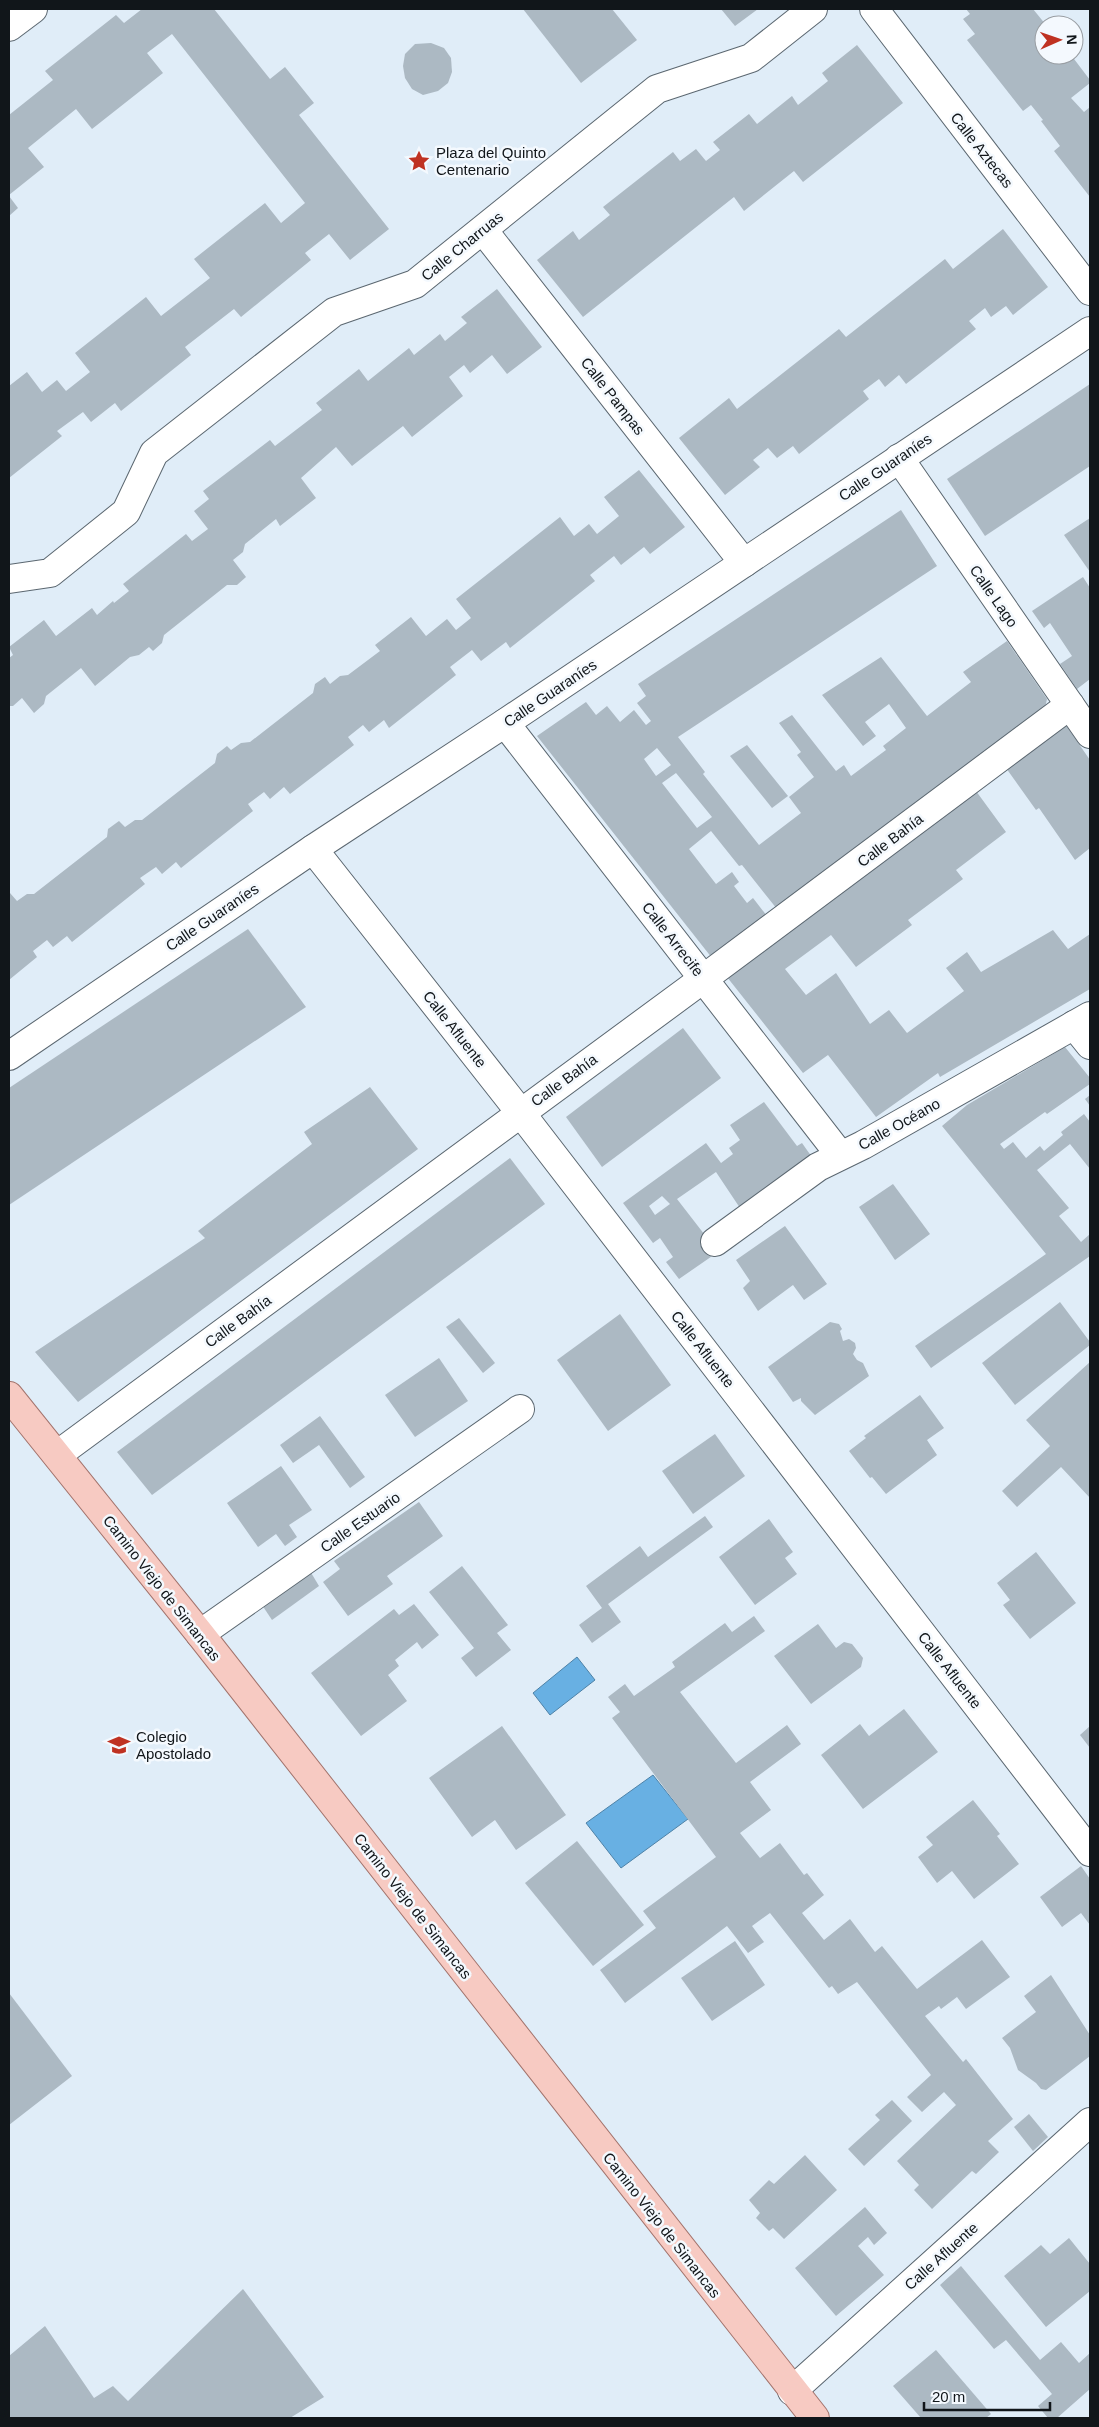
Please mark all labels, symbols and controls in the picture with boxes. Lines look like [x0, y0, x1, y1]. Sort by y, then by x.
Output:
north arrow [1034, 15, 1084, 65]
text: N [1064, 34, 1080, 45]
street label: Calle Aztecas [947, 109, 1017, 191]
place label: Plaza del Quinto Centenario [436, 144, 546, 178]
place icon: Plaza del Quinto Centenario [406, 148, 432, 174]
street label: Calle Charruas [418, 208, 506, 284]
street label: Calle Pampas [578, 354, 648, 438]
street label: Calle Guaraníes [835, 430, 935, 504]
street label: Calle Lago [966, 562, 1022, 630]
street label: Calle Guaraníes [500, 656, 600, 730]
street label: Calle Bahía [854, 809, 927, 870]
street label: Calle Guaraníes [162, 880, 262, 954]
street label: Calle Arrecife [639, 899, 707, 979]
street label: Calle Afluente [420, 987, 490, 1071]
street label: Calle Bahía [528, 1050, 601, 1110]
street label: Calle Océano [855, 1095, 943, 1153]
street label: Calle Bahía [202, 1291, 275, 1351]
street label: Calle Afluente [668, 1307, 738, 1391]
street label: Calle Estuario [317, 1488, 403, 1556]
street label: Camino Viejo de Simancas [100, 1512, 224, 1664]
street label: Calle Afluente [915, 1628, 985, 1712]
place label: Colegio Apostolado [136, 1728, 211, 1762]
school or university icon: Colegio Apostolado [106, 1732, 132, 1758]
street label: Camino Viejo de Simancas [351, 1830, 475, 1982]
street label: Camino Viejo de Simancas [600, 2149, 724, 2301]
street label: Calle Afluente [901, 2219, 981, 2293]
scale bar [924, 2380, 1050, 2412]
text: 20 m [932, 2388, 965, 2405]

